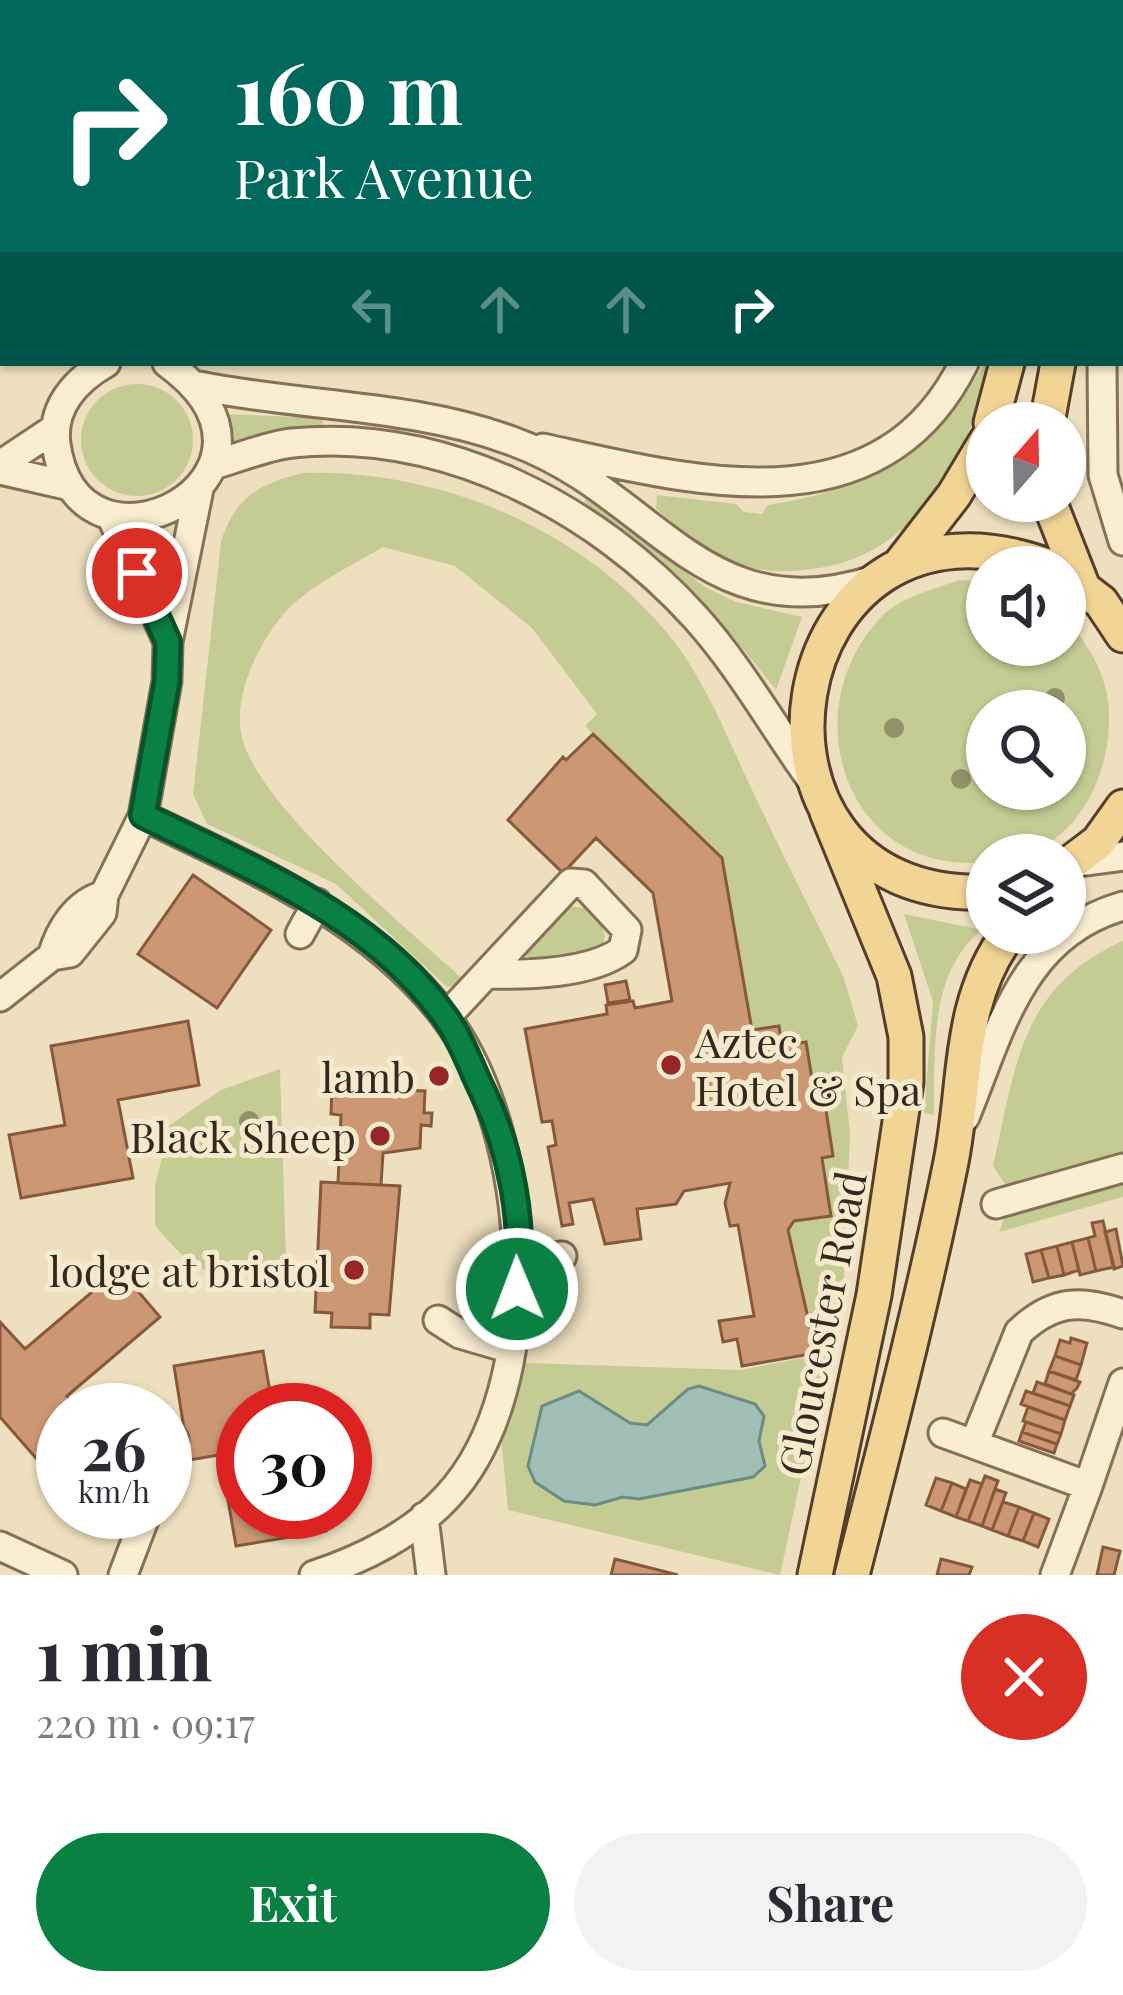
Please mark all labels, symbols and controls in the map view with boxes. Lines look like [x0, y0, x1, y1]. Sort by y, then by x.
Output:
text: 160 m [234, 34, 463, 146]
icon: right [36, 48, 192, 204]
text: Park Avenue [234, 141, 534, 213]
icon: left [341, 276, 407, 342]
icon: ahead [467, 276, 533, 342]
icon: ahead [593, 276, 659, 342]
icon: right [719, 276, 785, 342]
north arrow [966, 402, 1086, 522]
map controls [966, 402, 1086, 954]
pin [86, 522, 188, 624]
icon: arrive [104, 540, 170, 606]
button: sound [966, 546, 1086, 666]
button: search [966, 690, 1086, 810]
button: layers [966, 834, 1086, 954]
place label: Aztec Hotel & Spa [694, 1013, 921, 1117]
place label: lamb [321, 1048, 415, 1104]
marker: Aztec Hotel & Spa [658, 1052, 684, 1078]
marker: lamb [426, 1063, 452, 1089]
place label: Black Sheep [130, 1108, 356, 1164]
marker: Black Sheep [367, 1123, 393, 1149]
street label: Gloucester Road [764, 1166, 878, 1480]
position arrow [454, 1226, 580, 1352]
place label: lodge at bristol [49, 1242, 330, 1298]
marker: lodge at bristol [341, 1257, 367, 1283]
speed limit sign: 30 [216, 1383, 372, 1539]
text: 26 [81, 1406, 147, 1486]
text: km/h [78, 1471, 150, 1511]
text: 1 min [36, 1603, 212, 1699]
button: close [961, 1614, 1087, 1740]
text: 220 m · 09:17 [36, 1696, 255, 1748]
button: Exit [36, 1833, 550, 1971]
button: Share [574, 1833, 1087, 1971]

